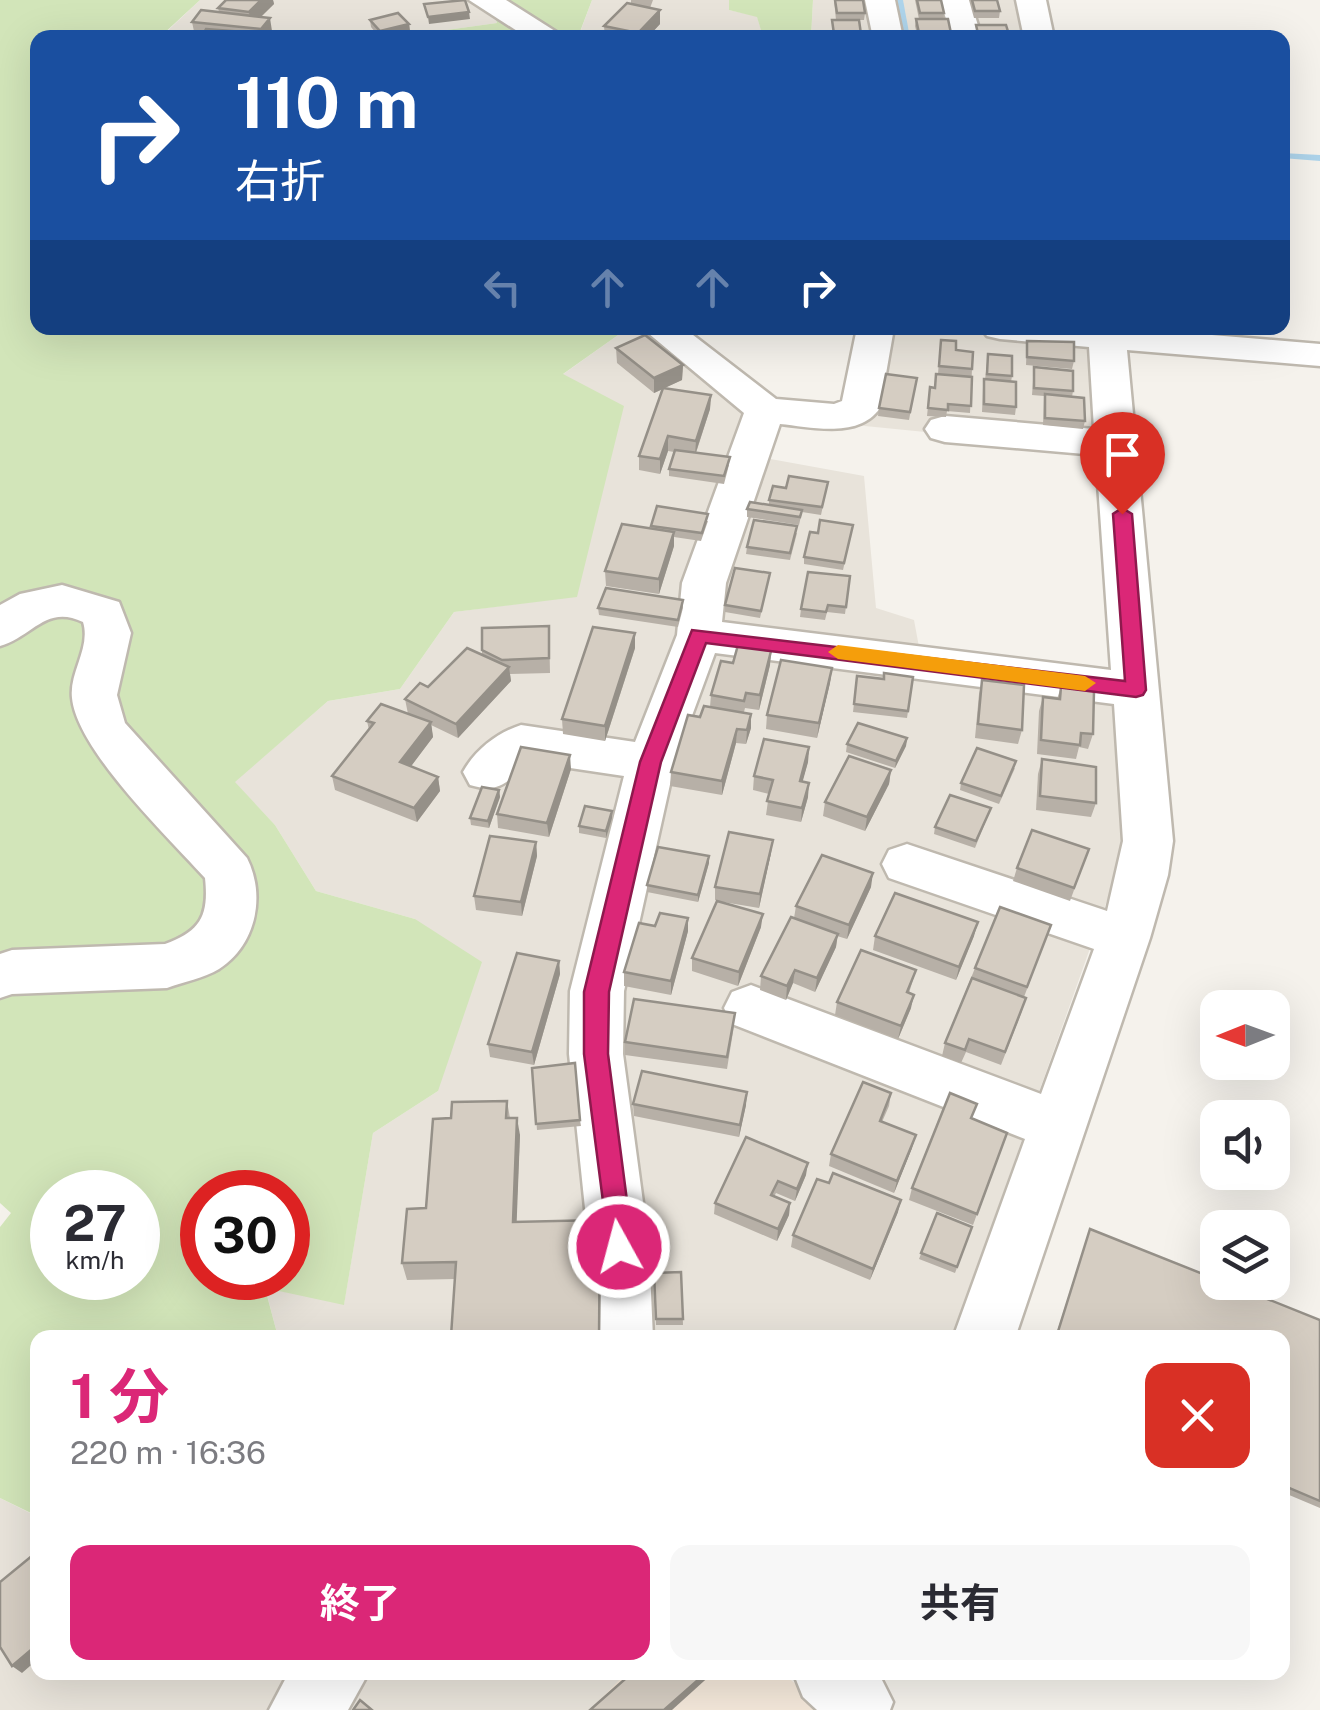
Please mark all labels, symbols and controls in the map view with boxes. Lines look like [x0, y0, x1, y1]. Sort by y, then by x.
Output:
text: 110 m [235, 61, 419, 144]
icon: right [70, 70, 200, 200]
text: 右折 [235, 154, 325, 207]
icon: left [475, 260, 530, 315]
icon: ahead [580, 260, 635, 315]
icon: ahead [685, 260, 740, 315]
icon: right [790, 260, 845, 315]
pin [1080, 412, 1165, 515]
icon: arrive [1095, 427, 1150, 482]
north arrow [1200, 990, 1290, 1080]
map controls [1200, 990, 1290, 1300]
button: sound [1200, 1100, 1290, 1190]
speed limit sign: 30 [180, 1170, 310, 1300]
text: 27 [63, 1193, 127, 1252]
position arrow [567, 1195, 671, 1299]
button: layers [1200, 1210, 1290, 1300]
text: km/h [66, 1245, 124, 1275]
text: 1 分 [70, 1361, 169, 1432]
button: close [1145, 1363, 1250, 1468]
text: 220 m · 16:36 [70, 1434, 266, 1471]
button: 終了 [70, 1545, 650, 1660]
button: 共有 [670, 1545, 1250, 1660]

